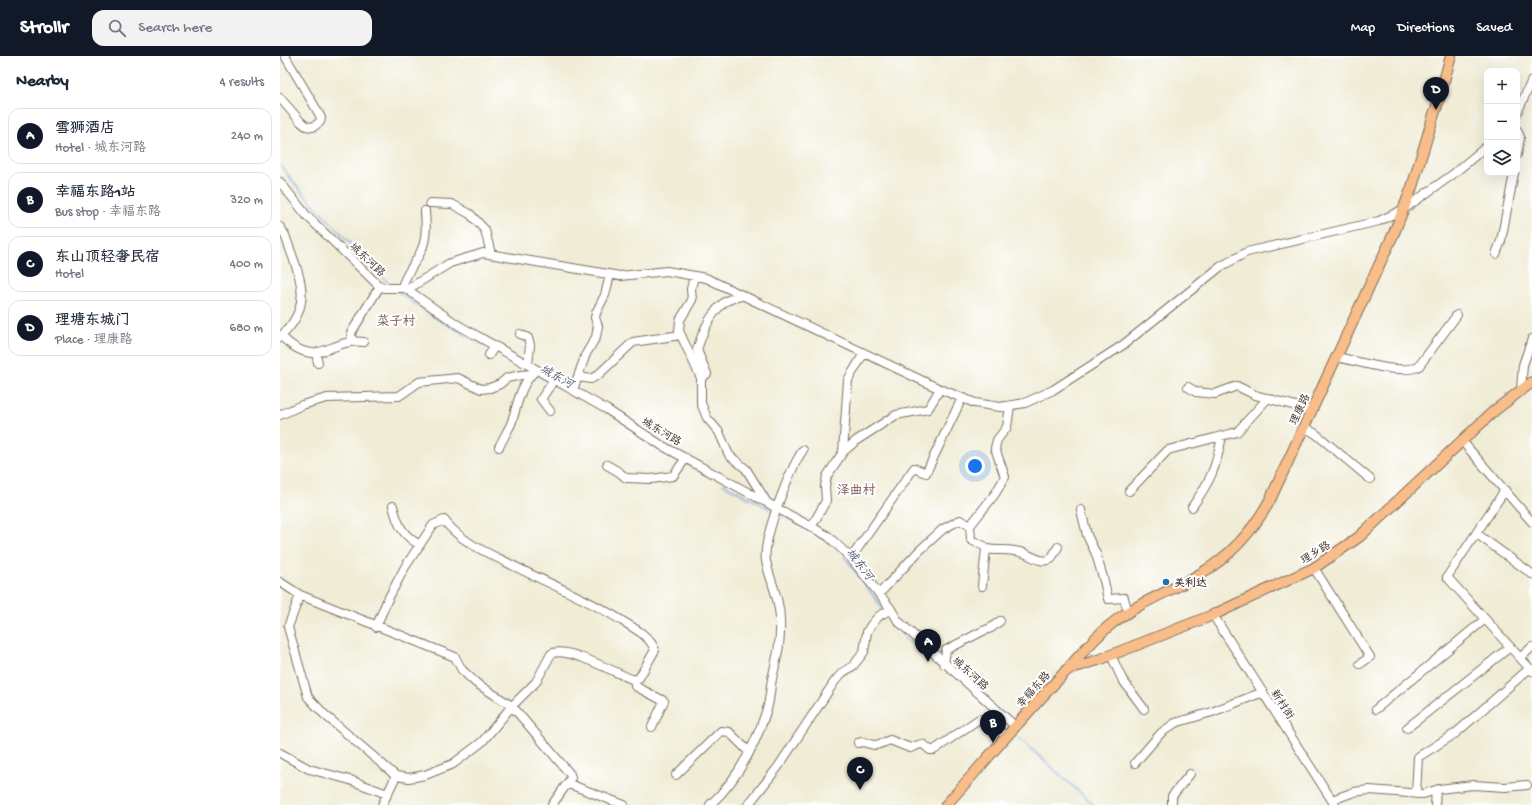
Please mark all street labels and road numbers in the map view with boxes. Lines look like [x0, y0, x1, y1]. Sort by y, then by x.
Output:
street label: 城东河路 [346, 240, 387, 280]
street label: 理康路 [1287, 392, 1313, 427]
street label: 城东河路 [639, 415, 683, 449]
street label: 理乡路 [1298, 539, 1333, 568]
street label: 城东河路 [949, 655, 991, 694]
street label: 幸福东路 [1015, 669, 1054, 711]
street label: 新村街 [1267, 687, 1298, 723]

